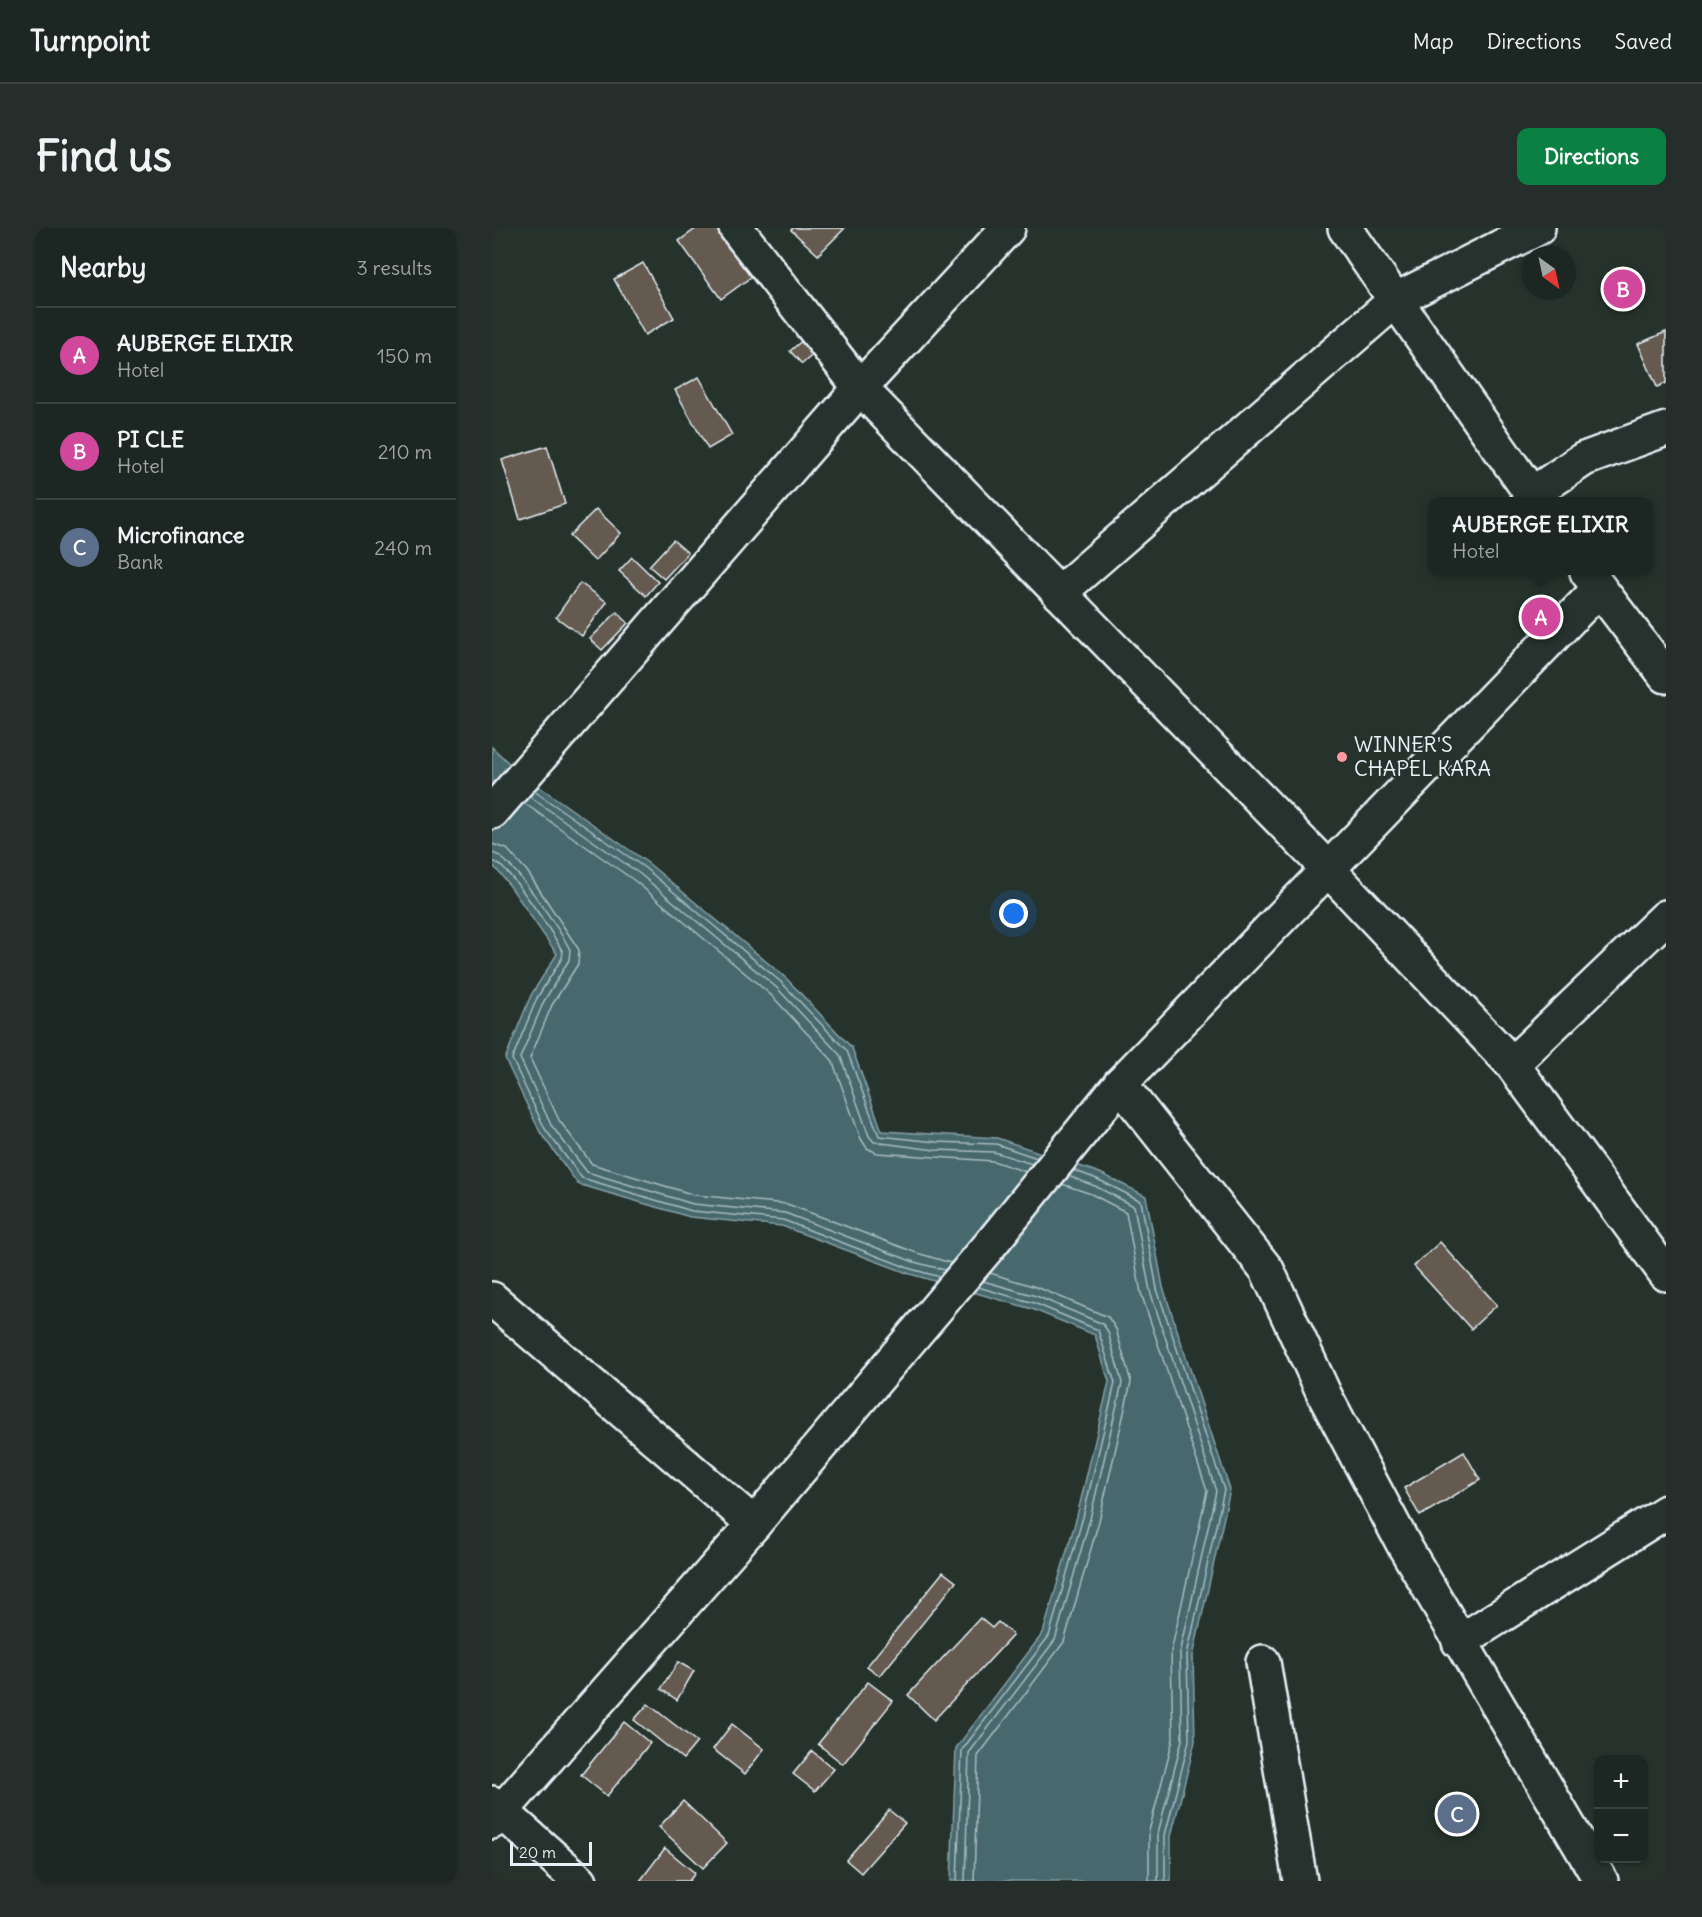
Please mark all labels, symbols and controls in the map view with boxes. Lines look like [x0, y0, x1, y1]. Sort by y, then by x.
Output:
text: Turnpoint [30, 23, 150, 59]
text: Map [1413, 28, 1454, 55]
text: Directions [1487, 28, 1581, 55]
text: Saved [1614, 28, 1672, 55]
button: Directions [1517, 128, 1666, 185]
text: Find us [36, 130, 172, 182]
north arrow [1522, 246, 1576, 300]
text: Nearby [60, 251, 146, 284]
text: 3 results [356, 255, 432, 280]
pin: B [1604, 266, 1642, 312]
text: AUBERGE ELIXIR [117, 329, 293, 357]
text: A [73, 343, 86, 368]
text: 150 m [377, 343, 432, 368]
text: Hotel [117, 357, 164, 382]
text: PI CLE [117, 425, 184, 453]
text: B [73, 439, 86, 464]
text: 210 m [378, 439, 432, 464]
text: Hotel [117, 453, 164, 478]
popup [1428, 497, 1653, 575]
text: AUBERGE ELIXIR [1452, 510, 1629, 538]
text: Microfinance [117, 521, 245, 549]
text: C [73, 535, 86, 560]
text: 240 m [374, 535, 432, 560]
text: Hotel [1452, 538, 1500, 563]
text: Bank [117, 549, 163, 574]
pin: A [1522, 594, 1560, 640]
place label: WINNER'S CHAPEL KARA [1354, 731, 1491, 782]
marker: WINNER'S CHAPEL KARA [1335, 750, 1349, 764]
your location [999, 899, 1028, 928]
map controls [1594, 1755, 1648, 1863]
button: + [1594, 1755, 1648, 1809]
pin: C [1438, 1792, 1476, 1836]
button: − [1594, 1809, 1648, 1863]
scale bar [510, 1839, 592, 1866]
text: 20 m [519, 1842, 556, 1862]

